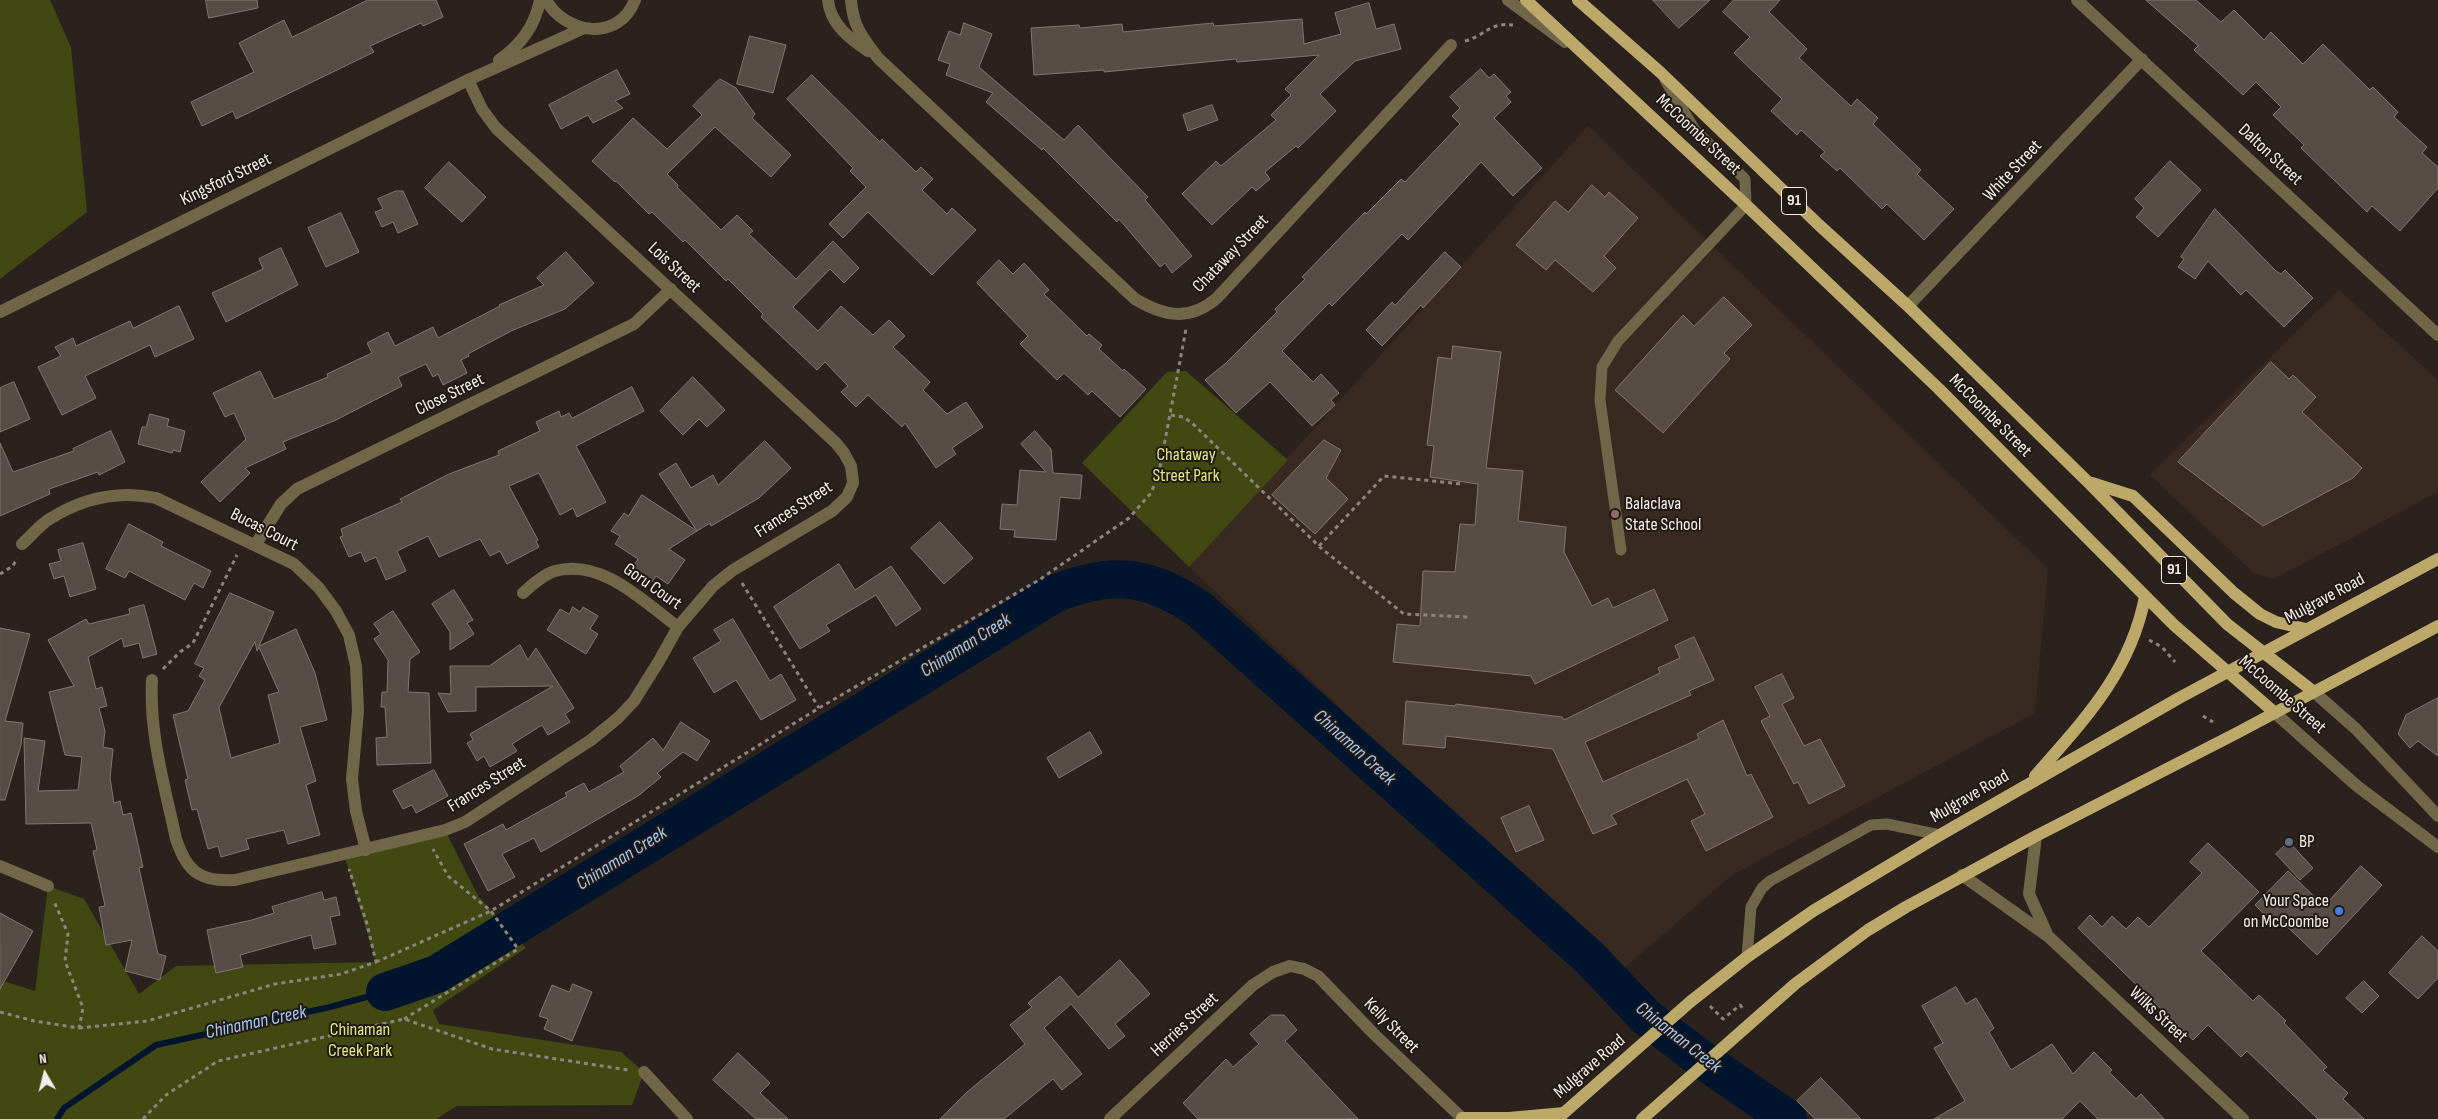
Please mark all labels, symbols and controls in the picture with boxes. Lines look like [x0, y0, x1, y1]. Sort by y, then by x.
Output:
street label: McCoombe Street [1651, 90, 1745, 180]
street label: Dalton Street [2233, 120, 2307, 190]
street label: White Street [1979, 136, 2047, 206]
street label: Kingsford Street [177, 149, 275, 211]
road number: 91 [1782, 188, 1806, 215]
street label: Chataway Street [1188, 211, 1274, 297]
street label: Lois Street [643, 238, 705, 298]
street label: Close Street [412, 369, 488, 421]
street label: McCoombe Street [1944, 370, 2036, 462]
park label: Chataway Street Park [1152, 444, 1220, 486]
street label: Frances Street [751, 477, 837, 543]
place label: Balaclava State School [1625, 493, 1701, 536]
street label: Bucas Court [226, 504, 302, 556]
marker: Balaclava State School [1609, 508, 1621, 520]
road number: 91 [2162, 556, 2186, 584]
street label: Goru Court [619, 559, 685, 615]
street label: Mulgrave Road [2281, 569, 2369, 629]
water label: Chinaman Creek [916, 609, 1016, 683]
street label: McCoombe Street [2234, 651, 2330, 739]
water label: Chinaman Creek [1308, 705, 1400, 791]
street label: Frances Street [444, 753, 530, 817]
street label: Mulgrave Road [1927, 766, 2013, 828]
water label: Chinaman Creek [572, 822, 672, 896]
place label: BP [2299, 831, 2315, 853]
marker: BP [2283, 836, 2295, 848]
place label: Your Space on McCoombe [2243, 890, 2329, 932]
marker: Your Space on McCoombe [2333, 905, 2345, 917]
street label: Wilks Street [2124, 982, 2192, 1048]
street label: Herries Street [1147, 988, 1223, 1062]
street label: Kelly Street [1359, 994, 1423, 1058]
water label: Chinaman Creek [1631, 997, 1725, 1079]
water label: Chinaman Creek [203, 1001, 309, 1045]
park label: Chinaman Creek Park [328, 1019, 392, 1062]
street label: Mulgrave Road [1550, 1030, 1630, 1104]
north arrow [20, 1049, 70, 1099]
text: N [38, 1050, 48, 1068]

